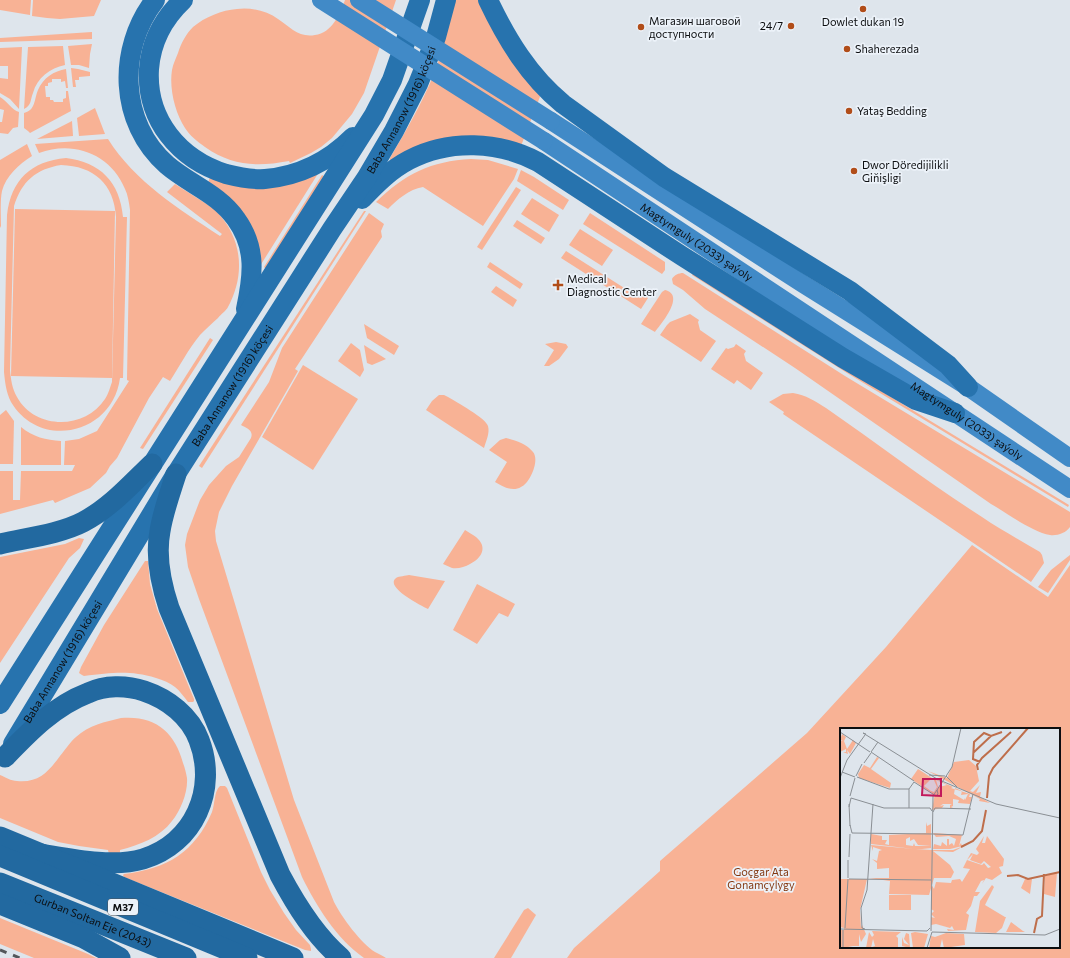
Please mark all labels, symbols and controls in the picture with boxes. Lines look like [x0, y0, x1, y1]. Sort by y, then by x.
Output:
marker: Dowlet dukan 19 [858, 4, 868, 14]
place label: Магазин шаговой доступности [649, 14, 741, 40]
place label: Dowlet dukan 19 [822, 15, 905, 28]
place label: 24/7 [760, 19, 783, 32]
marker: 24/7 [786, 21, 796, 31]
marker: Магазин шаговой доступности [636, 22, 646, 32]
place label: Shaherezada [855, 42, 919, 55]
street label: Baba Annanow (1916) köçesi [363, 44, 438, 176]
marker: Shaherezada [842, 44, 852, 54]
place label: Yataş Bedding [857, 104, 927, 117]
marker: Yataş Bedding [844, 106, 854, 116]
place label: Dwor Döredijilikli Giňişligi [862, 158, 949, 184]
marker: Dwor Döredijilikli Giňişligi [849, 166, 859, 176]
street label: Magtymguly (2033) şaýoly [638, 200, 756, 284]
place label: Medical Diagnostic Center [567, 272, 657, 298]
marker: Medical Diagnostic Center [552, 279, 564, 291]
street label: Baba Annanow (1916) köçesi [188, 322, 275, 449]
street label: Magtymguly (2033) şaýoly [908, 378, 1026, 462]
street label: Baba Annanow (1916) köçesi [20, 598, 104, 725]
inset map [840, 728, 1060, 948]
park label: Goçgar Ata Gonamçylygy [727, 865, 795, 891]
street label: Gurban Soltan Eje (2043) [32, 890, 154, 949]
road number: M37 [108, 899, 138, 915]

